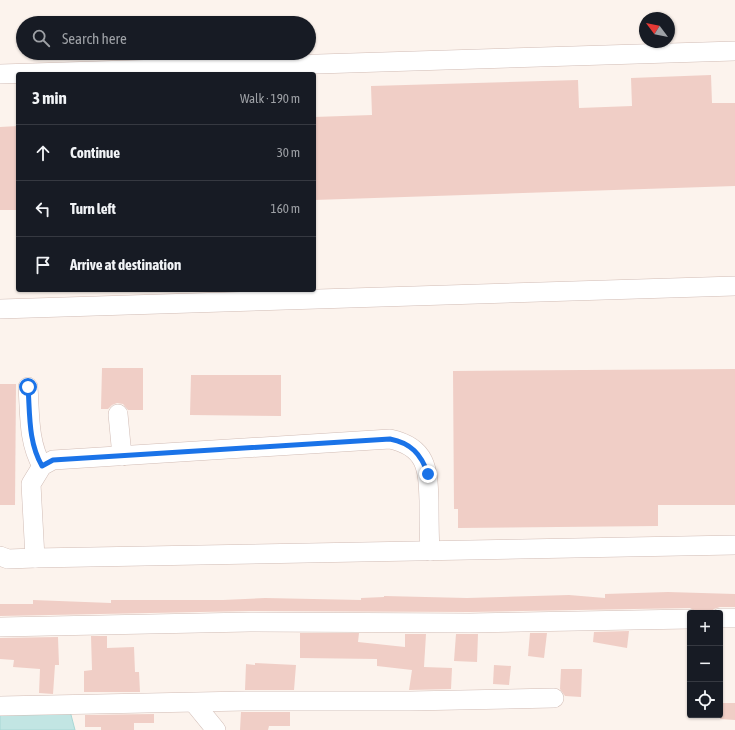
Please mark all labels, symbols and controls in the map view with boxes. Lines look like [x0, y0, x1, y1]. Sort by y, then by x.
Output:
north arrow [639, 12, 675, 48]
search box [16, 16, 316, 60]
icon: search [30, 27, 52, 49]
text: Search here [62, 30, 127, 47]
text: 3 min [32, 88, 67, 108]
text: Walk · 190 m [240, 91, 300, 106]
icon: ahead [32, 142, 54, 164]
text: Continue [70, 144, 120, 161]
text: 30 m [277, 145, 300, 160]
icon: left [32, 198, 54, 220]
text: Turn left [70, 200, 116, 217]
text: 160 m [271, 201, 300, 216]
icon: arrive [32, 254, 54, 276]
text: Arrive at destination [70, 256, 181, 273]
route start [19, 378, 37, 396]
route end [419, 465, 437, 483]
map controls [687, 610, 723, 718]
button: + [687, 610, 723, 646]
button: − [687, 646, 723, 682]
button: locate [687, 682, 723, 718]

